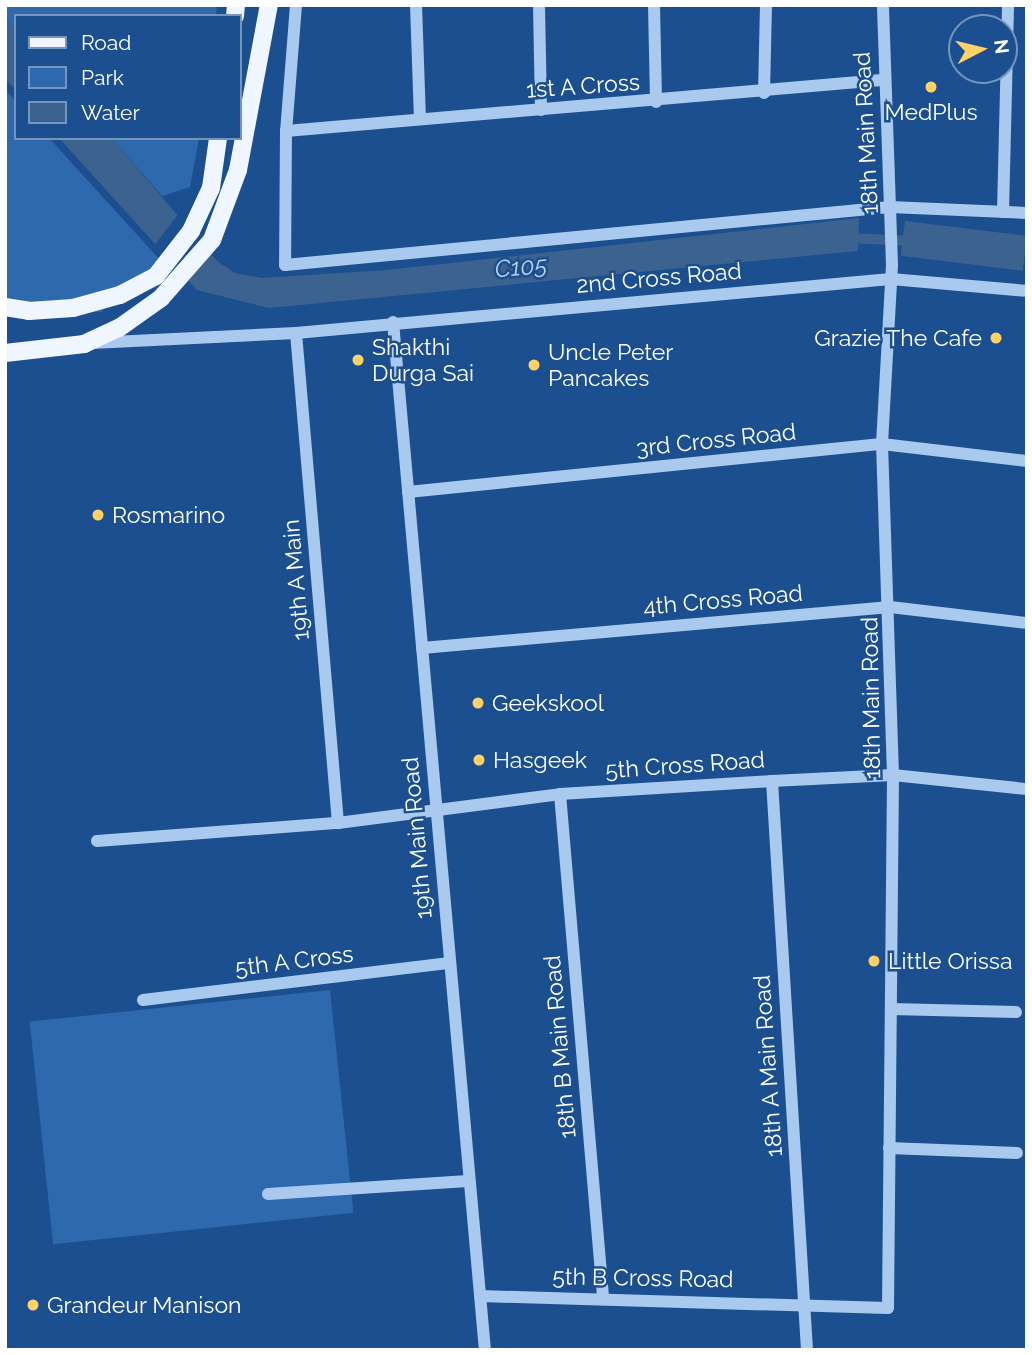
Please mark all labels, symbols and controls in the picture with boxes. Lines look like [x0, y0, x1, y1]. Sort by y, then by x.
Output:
legend [14, 14, 242, 140]
north arrow [948, 14, 1018, 84]
text: Road [81, 30, 131, 55]
text: N [990, 38, 1014, 55]
street label: 18th Main Road [848, 51, 884, 215]
text: Park [81, 65, 124, 90]
street label: 1st A Cross [525, 68, 641, 104]
marker: MedPlus [923, 79, 939, 95]
place label: MedPlus [884, 98, 978, 126]
text: Water [81, 100, 140, 125]
water label: C105 [494, 250, 548, 284]
street label: 2nd Cross Road [575, 257, 743, 299]
place label: Grazie The Cafe [814, 324, 982, 352]
marker: Grazie The Cafe [988, 330, 1004, 346]
place label: Shakthi Durga Sai [372, 333, 474, 387]
place label: Uncle Peter Pancakes [548, 338, 673, 392]
marker: Shakthi Durga Sai [350, 352, 366, 368]
marker: Uncle Peter Pancakes [526, 357, 542, 373]
street label: 3rd Cross Road [635, 418, 797, 462]
place label: Rosmarino [112, 501, 225, 529]
marker: Rosmarino [90, 507, 106, 523]
street label: 19th A Main [277, 518, 315, 642]
street label: 4th Cross Road [642, 579, 804, 621]
street label: 18th Main Road [856, 617, 886, 779]
place label: Geekskool [492, 689, 604, 717]
marker: Geekskool [470, 695, 486, 711]
place label: Hasgeek [493, 746, 587, 774]
street label: 5th Cross Road [604, 746, 766, 784]
marker: Hasgeek [471, 752, 487, 768]
street label: 19th Main Road [396, 756, 438, 920]
street label: 5th A Cross [233, 940, 355, 982]
place label: Little Orissa [888, 947, 1012, 975]
marker: Little Orissa [866, 953, 882, 969]
street label: 18th B Main Road [538, 954, 582, 1140]
street label: 18th A Main Road [748, 973, 788, 1159]
street label: 5th B Cross Road [552, 1263, 734, 1293]
place label: Grandeur Manison [47, 1291, 242, 1319]
marker: Grandeur Manison [25, 1297, 41, 1313]

